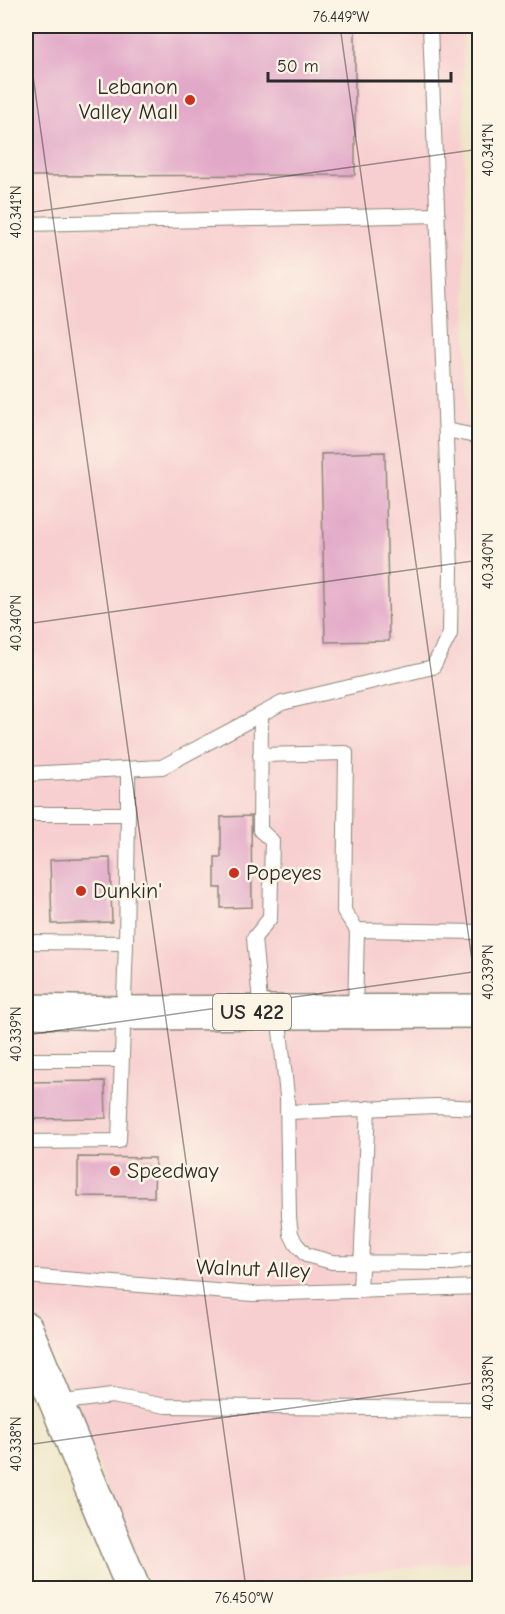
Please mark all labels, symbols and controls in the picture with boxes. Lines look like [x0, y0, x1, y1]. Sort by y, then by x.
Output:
text: 76.449°W [313, 8, 369, 26]
scale bar [268, 45, 451, 83]
text: 50 m [277, 56, 319, 77]
place label: Lebanon Valley Mall [79, 74, 178, 125]
marker: Lebanon Valley Mall [183, 93, 197, 107]
text: 40.341°N [479, 123, 497, 177]
text: 40.341°N [7, 185, 25, 239]
text: 40.340°N [479, 533, 497, 589]
text: 40.340°N [7, 595, 25, 651]
place label: Popeyes [246, 860, 321, 886]
marker: Popeyes [227, 866, 241, 880]
place label: Dunkin' [93, 878, 162, 904]
marker: Dunkin' [74, 884, 88, 898]
text: 40.339°N [479, 944, 497, 1000]
road number: US 422 [213, 994, 291, 1030]
text: 40.339°N [7, 1006, 25, 1062]
place label: Speedway [127, 1158, 219, 1184]
marker: Speedway [108, 1164, 122, 1178]
street label: Walnut Alley [196, 1254, 311, 1284]
text: 40.338°N [479, 1355, 497, 1411]
text: 40.338°N [7, 1416, 25, 1472]
text: 76.450°W [215, 1589, 273, 1607]

